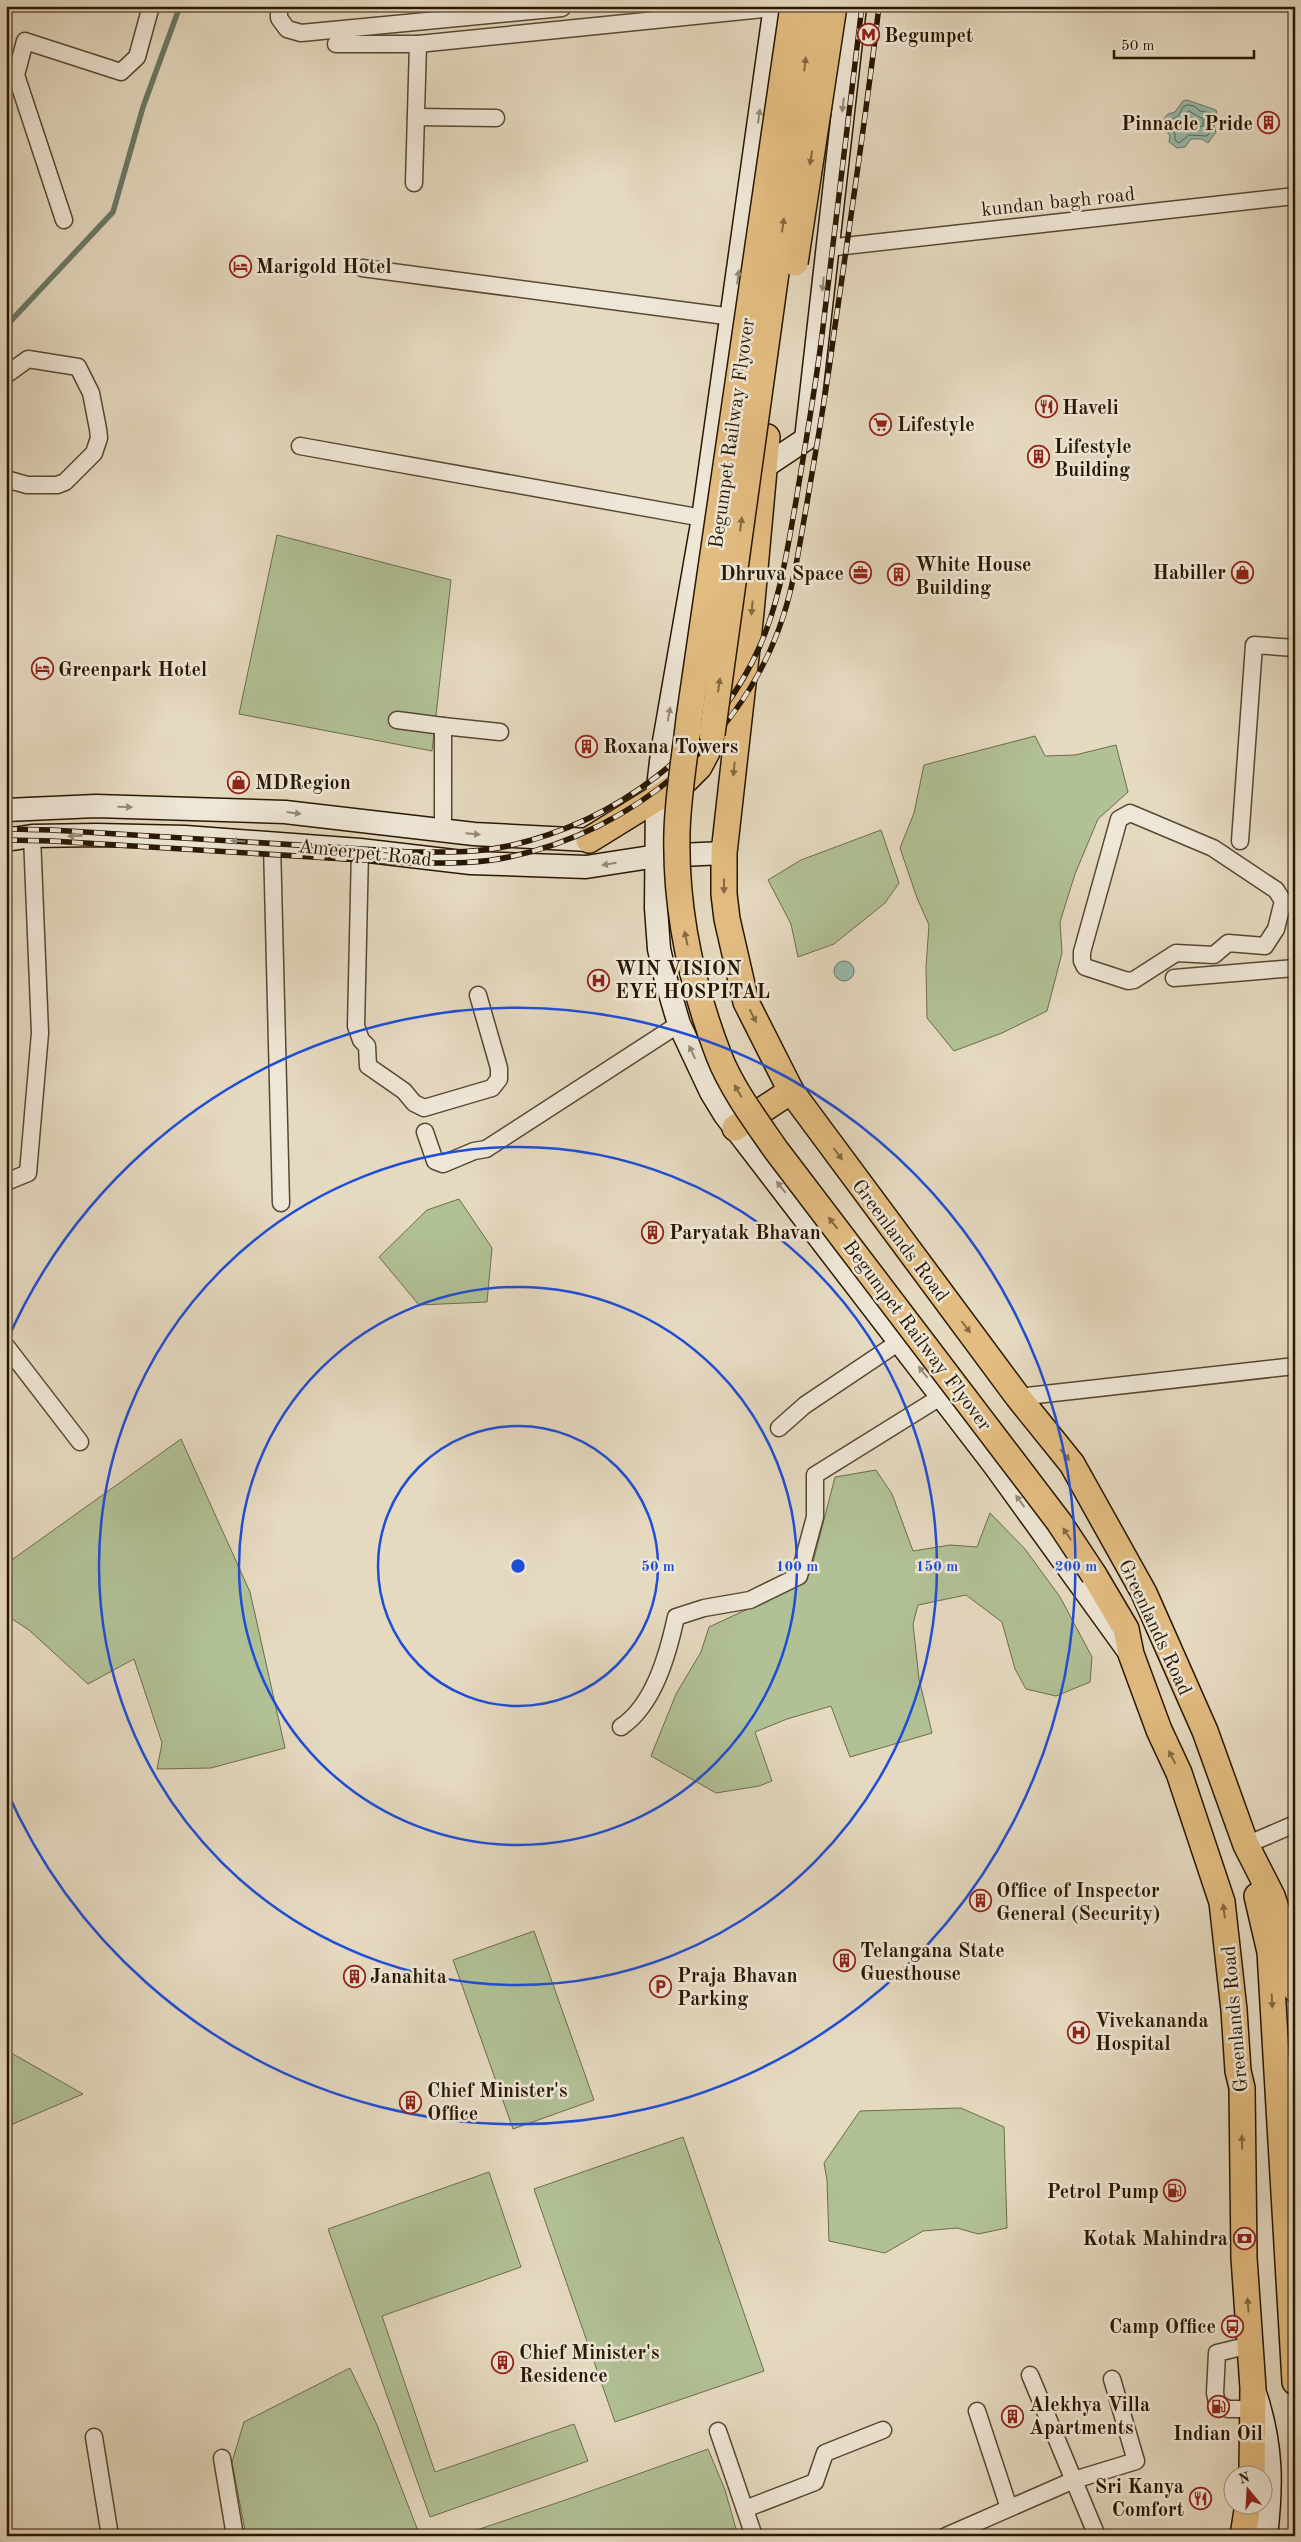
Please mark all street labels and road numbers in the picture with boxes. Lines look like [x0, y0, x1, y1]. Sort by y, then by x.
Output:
street label: kundan bagh road [980, 185, 1136, 221]
street label: Begumpet Railway Flyover [707, 317, 759, 550]
street label: Ameerpet Road [297, 837, 433, 871]
street label: Greenlands Road [847, 1176, 952, 1306]
street label: Begumpet Railway Flyover [838, 1237, 994, 1435]
street label: Greenlands Road [1114, 1557, 1194, 1699]
street label: Greenlands Road [1220, 1945, 1252, 2093]

